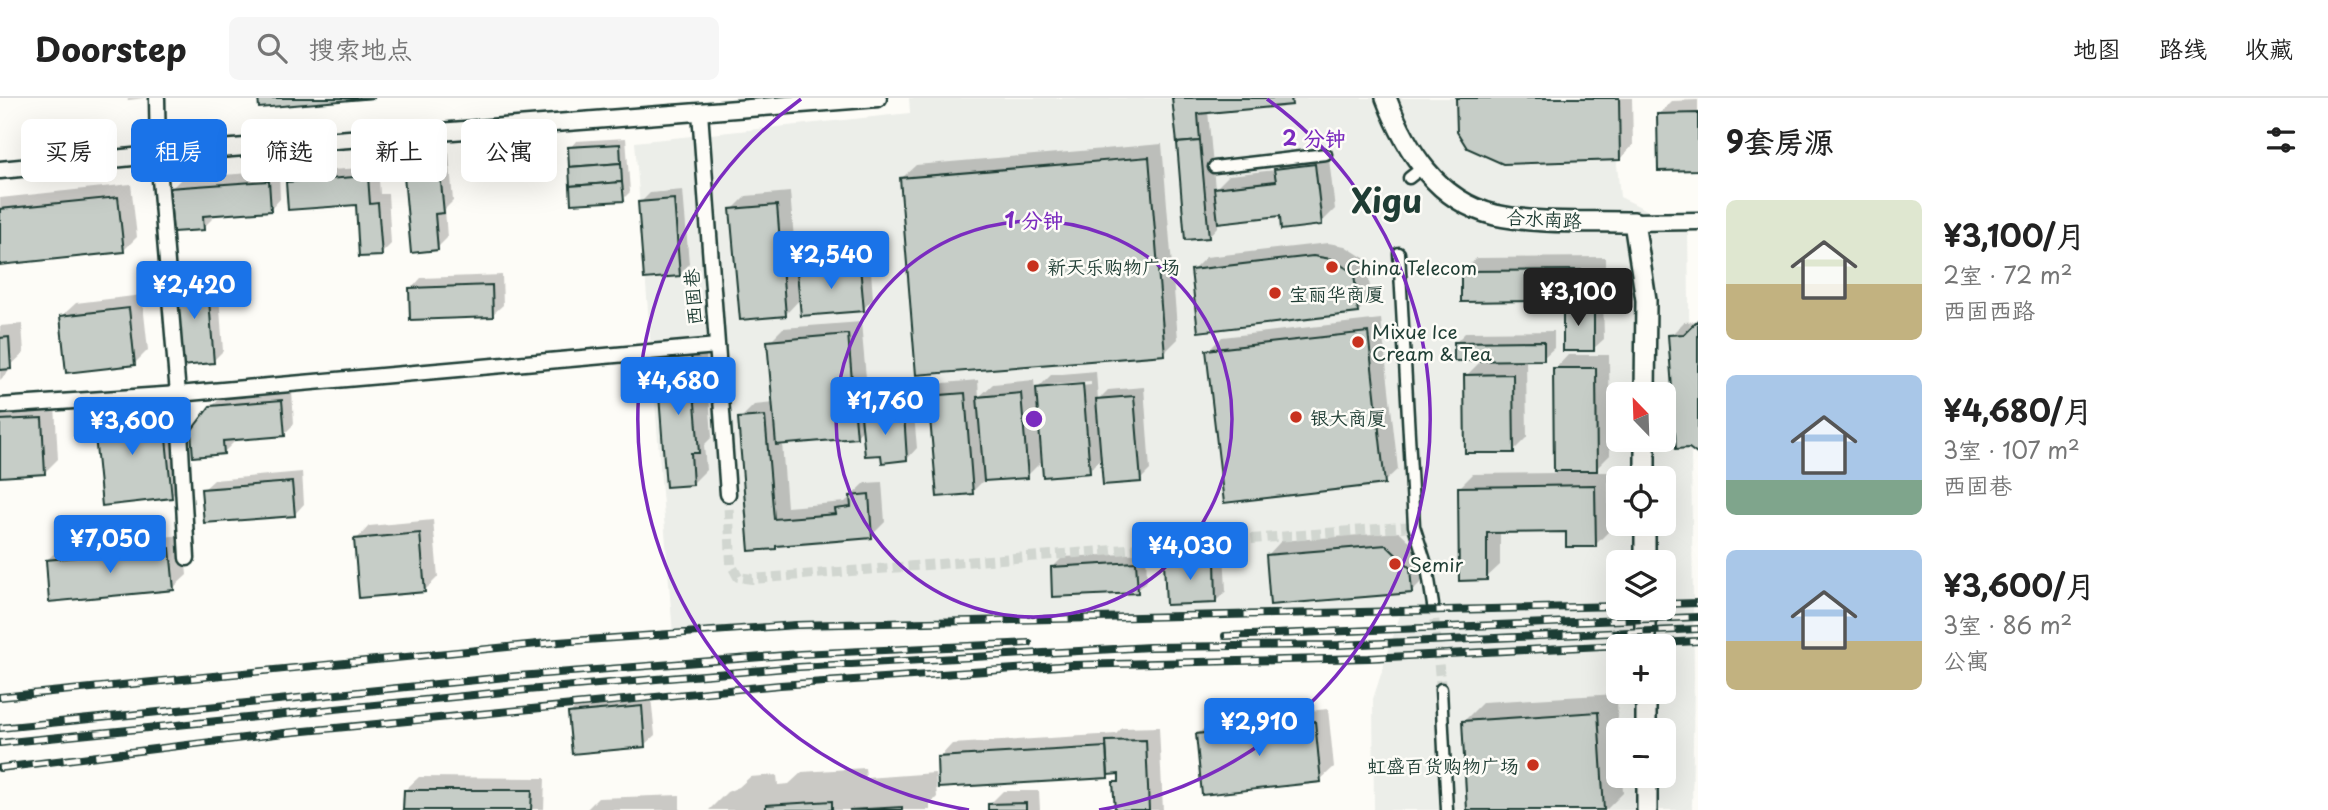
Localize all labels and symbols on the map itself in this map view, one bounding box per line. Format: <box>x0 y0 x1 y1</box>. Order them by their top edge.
text: 2 分钟 <box>1282 121 1346 153</box>
district label: Xigu <box>1352 174 1422 224</box>
street label: 合水南路 <box>1505 202 1583 234</box>
text: 1 分钟 <box>1005 203 1063 235</box>
pin: ¥2,540 <box>774 232 888 291</box>
place label: 新天乐购物广场 <box>1047 252 1180 280</box>
place label: China Telecom <box>1346 253 1477 281</box>
marker: 新天乐购物广场 <box>1025 258 1041 274</box>
marker: China Telecom <box>1324 259 1340 275</box>
pin: ¥2,420 <box>137 262 251 321</box>
street label: 西固巷 <box>676 268 708 326</box>
pin: ¥3,100 <box>1521 268 1635 328</box>
place label: 宝丽华商厦 <box>1289 279 1384 307</box>
marker: 宝丽华商厦 <box>1267 285 1283 301</box>
place label: Mixue Ice Cream & Tea <box>1372 317 1492 367</box>
marker: Mixue Ice Cream & Tea <box>1350 334 1366 350</box>
pin: ¥4,680 <box>621 358 735 417</box>
pin: ¥1,760 <box>828 378 942 437</box>
north arrow <box>1606 382 1676 452</box>
pin: ¥3,600 <box>75 398 189 457</box>
place label: 银大商厦 <box>1310 403 1386 431</box>
centre of rings <box>1022 407 1046 431</box>
marker: 银大商厦 <box>1288 409 1304 425</box>
pin: ¥7,050 <box>53 516 167 575</box>
pin: ¥4,030 <box>1133 522 1247 582</box>
place label: Semir <box>1409 550 1464 578</box>
marker: Semir <box>1387 556 1403 572</box>
pin: ¥2,910 <box>1202 698 1316 758</box>
place label: 虹盛百货购物广场 <box>1367 751 1519 779</box>
marker: 虹盛百货购物广场 <box>1525 757 1541 773</box>

